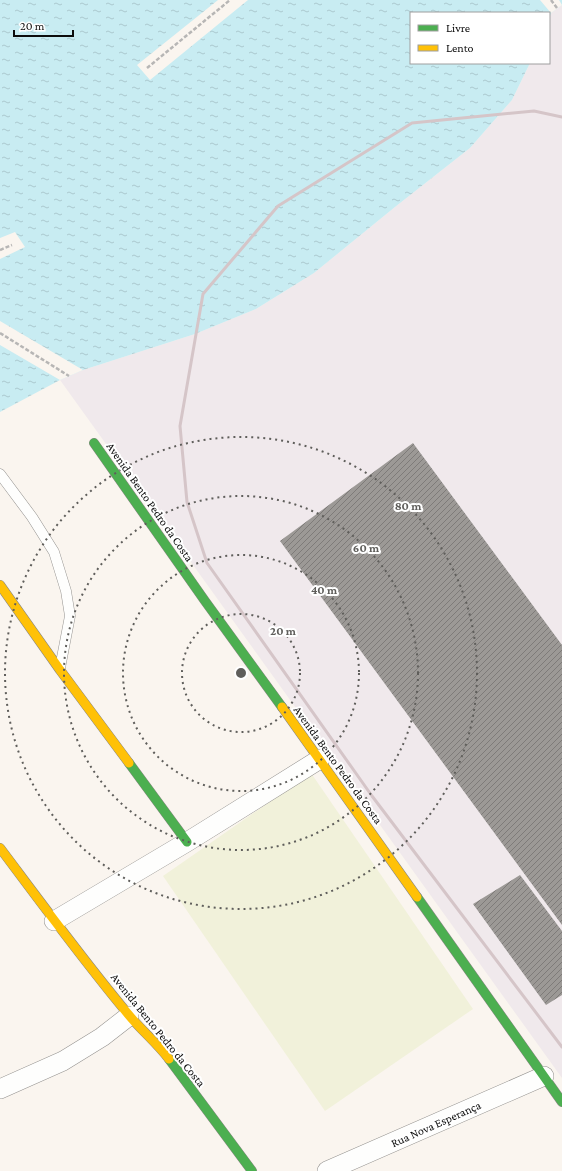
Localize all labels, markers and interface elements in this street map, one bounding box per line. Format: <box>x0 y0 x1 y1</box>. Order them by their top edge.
scale bar <box>14 12 73 38</box>
legend <box>410 12 550 64</box>
text: 20 m <box>20 19 45 33</box>
text: Livre <box>446 21 470 35</box>
text: Lento <box>446 41 474 55</box>
street label: Avenida Bento Pedro da Costa <box>103 440 197 565</box>
text: 80 m <box>395 499 422 513</box>
text: 60 m <box>353 541 380 555</box>
text: 40 m <box>311 583 338 597</box>
text: 20 m <box>270 624 297 638</box>
centre of rings <box>234 666 248 680</box>
street label: Avenida Bento Pedro da Costa <box>291 703 386 827</box>
street label: Avenida Bento Pedro da Costa <box>108 970 208 1090</box>
street label: Rua Nova Esperança <box>389 1098 484 1150</box>

